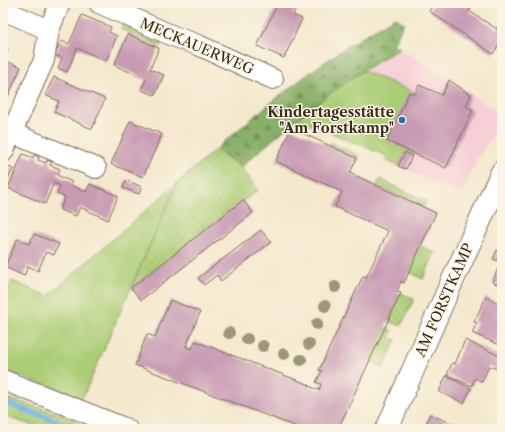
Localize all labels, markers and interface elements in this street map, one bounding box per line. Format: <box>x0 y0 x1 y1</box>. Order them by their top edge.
street label: MECKAUERWEG <box>137 14 257 78</box>
place label: Kindertagesstätte "Am Forstkamp" <box>267 103 394 137</box>
marker: Kindertagesstätte "Am Forstkamp" <box>397 115 407 125</box>
street label: AM FORSTKAMP <box>410 240 477 361</box>

